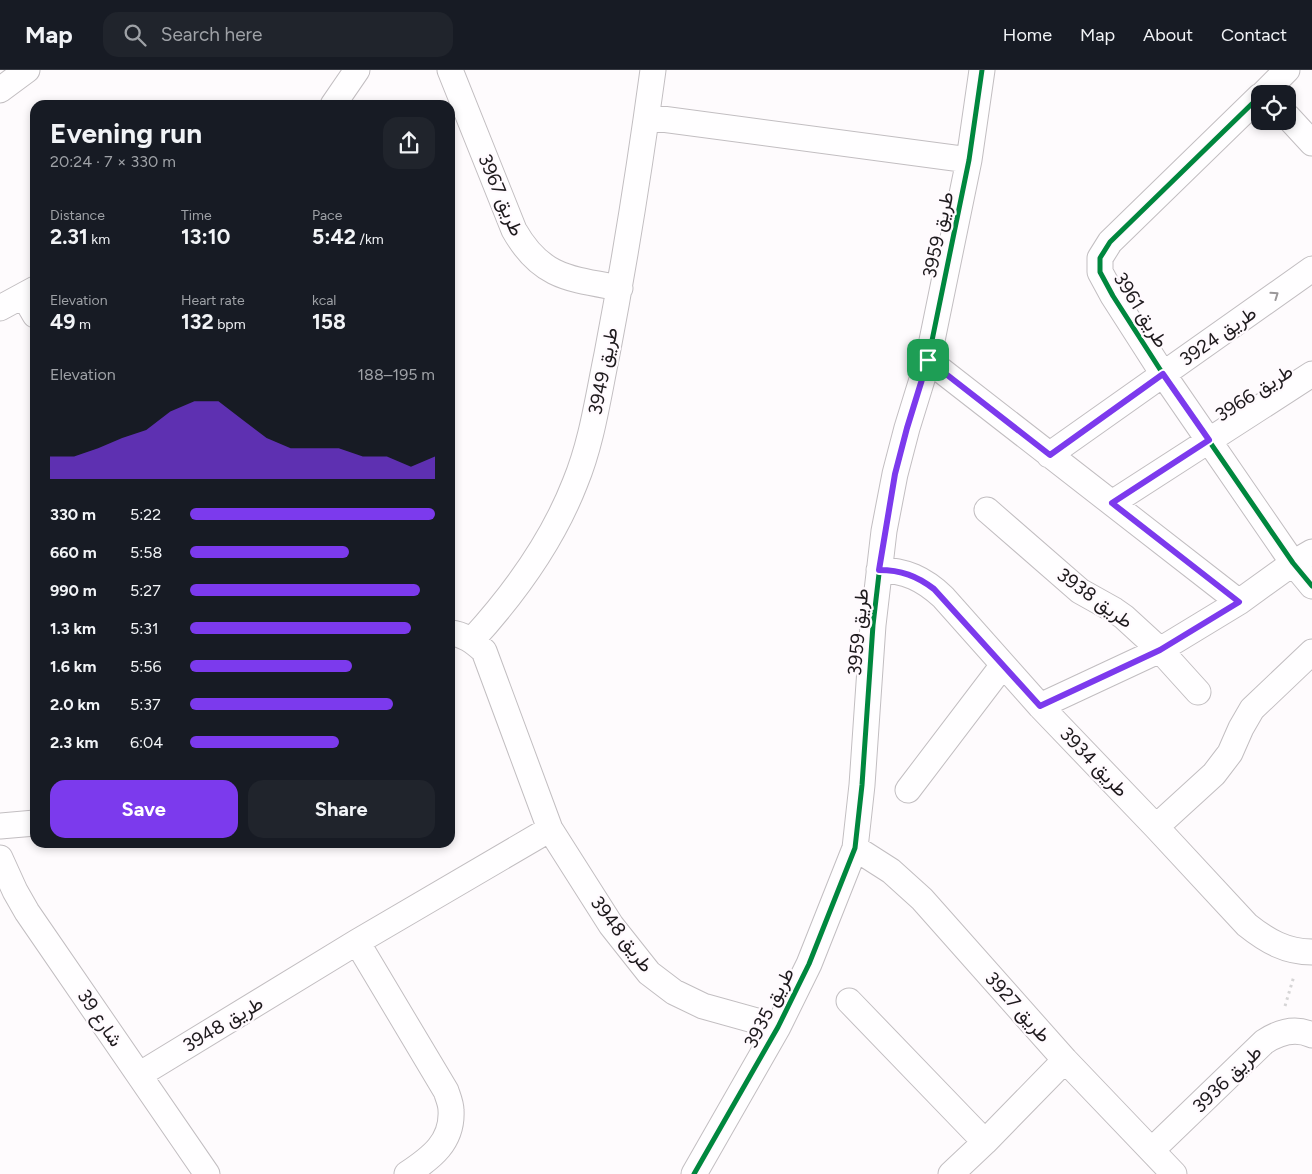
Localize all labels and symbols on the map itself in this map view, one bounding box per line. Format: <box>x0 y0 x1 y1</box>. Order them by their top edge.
street label: طريق 3967 <box>473 150 529 240</box>
street label: طريق 3959 <box>918 190 958 280</box>
street label: طريق 3961 <box>1109 268 1173 352</box>
one-way arrow <box>1269 292 1279 301</box>
street label: طريق 3924 <box>1175 301 1261 371</box>
street label: طريق 3949 <box>583 325 623 417</box>
pin <box>907 339 949 381</box>
street label: طريق 3966 <box>1211 360 1297 426</box>
street label: طريق 3938 <box>1053 563 1137 633</box>
street label: طريق 3959 <box>843 587 873 677</box>
street label: طريق 3934 <box>1055 722 1133 802</box>
street label: طريق 3948 <box>586 891 658 977</box>
street label: طريق 3935 <box>739 964 799 1052</box>
street label: طريق 3927 <box>980 967 1056 1047</box>
street label: شارع 39 <box>72 985 127 1052</box>
street label: طريق 3948 <box>179 991 267 1057</box>
street label: طريق 3936 <box>1188 1040 1266 1118</box>

